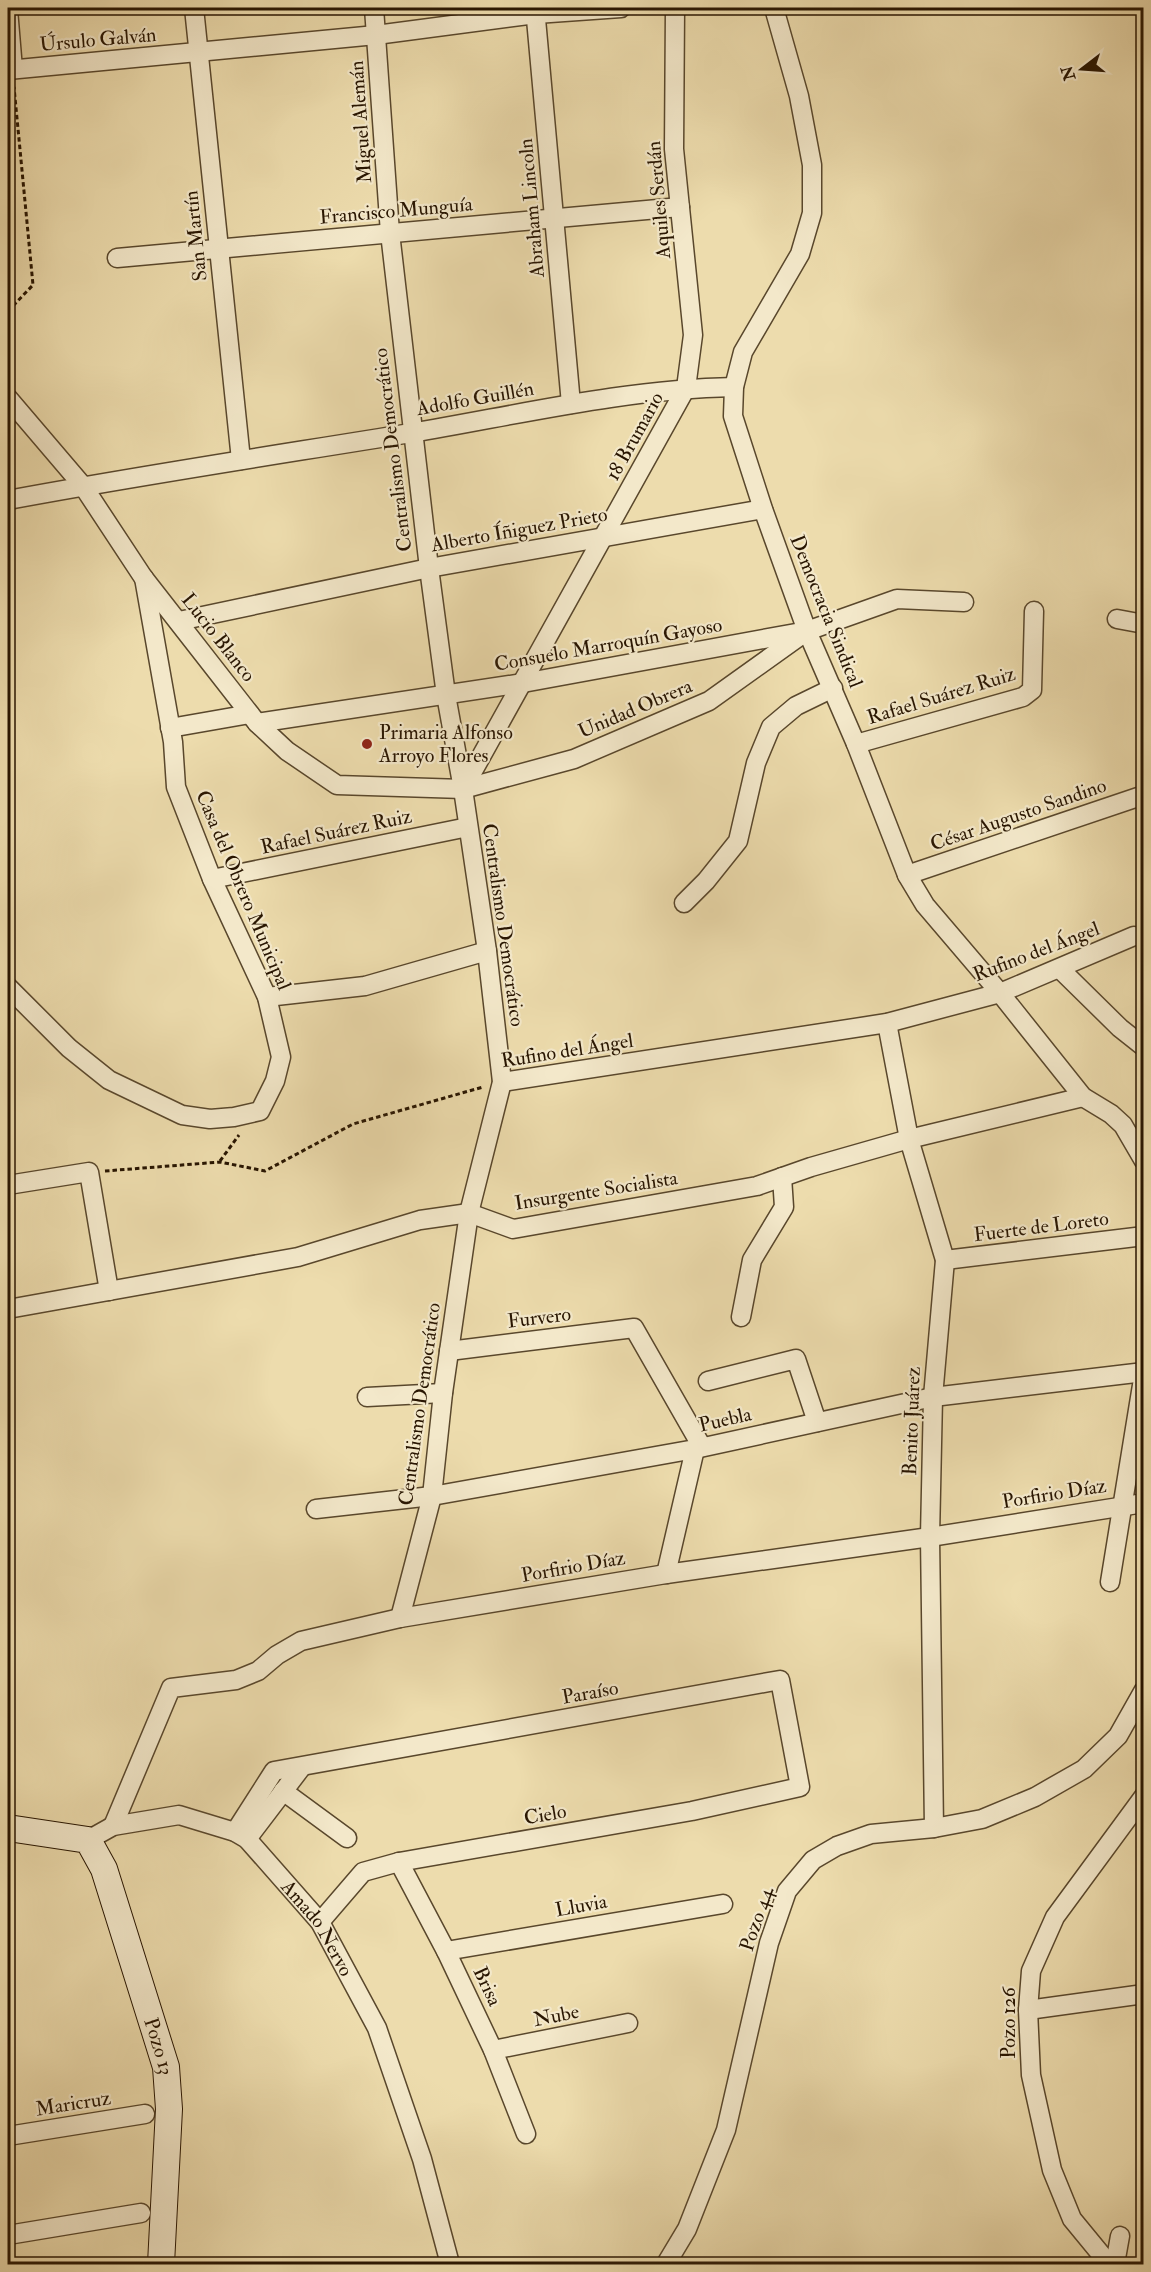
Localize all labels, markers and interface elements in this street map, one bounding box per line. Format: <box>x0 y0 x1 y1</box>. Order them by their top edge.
street label: Úrsulo Galván <box>39 21 157 57</box>
north arrow <box>1052 39 1112 99</box>
street label: Miguel Alemán <box>344 60 377 184</box>
text: N <box>1057 63 1081 84</box>
street label: Abraham Lincoln <box>513 137 550 280</box>
street label: Aquiles Serdán <box>641 140 676 261</box>
street label: San Martín <box>178 189 213 282</box>
street label: Francisco Munguía <box>318 191 474 230</box>
street label: Centralismo Democrático <box>368 347 417 553</box>
street label: Adolfo Guillén <box>413 376 536 421</box>
street label: 18 Brumario <box>600 388 669 485</box>
street label: Alberto Íñiguez Prieto <box>428 501 609 557</box>
street label: Democracia Sindical <box>785 531 869 691</box>
street label: Lucio Blanco <box>176 588 261 687</box>
street label: Consuelo Marroquín Gayoso <box>492 612 724 677</box>
street label: Rafael Suárez Ruiz <box>864 661 1019 730</box>
street label: Unidad Obrera <box>574 673 697 744</box>
place label: Primaria Alfonso Arroyo Flores <box>378 720 513 768</box>
marker: Primaria Alfonso Arroyo Flores <box>360 737 374 751</box>
street label: César Augusto Sandino <box>927 773 1110 856</box>
street label: Casa del Obrero Municipal <box>189 787 297 994</box>
street label: Rafael Suárez Ruiz <box>258 803 414 860</box>
street label: Centralismo Democrático <box>477 822 530 1028</box>
street label: Rufino del Ángel <box>969 915 1103 987</box>
street label: Rufino del Ángel <box>499 1027 635 1073</box>
street label: Insurgente Socialista <box>513 1165 680 1216</box>
street label: Fuerte de Loreto <box>972 1206 1110 1247</box>
street label: Centralismo Democrático <box>393 1301 446 1507</box>
street label: Furvero <box>506 1301 572 1334</box>
street label: Benito Juárez <box>897 1366 926 1476</box>
street label: Puebla <box>696 1401 755 1438</box>
street label: Porfirio Díaz <box>1000 1473 1108 1514</box>
street label: Porfirio Díaz <box>519 1545 627 1588</box>
street label: Paraíso <box>560 1675 620 1710</box>
street label: Cielo <box>522 1798 568 1831</box>
street label: Amado Nervo <box>275 1874 359 1980</box>
street label: Pozo 44 <box>734 1883 779 1954</box>
street label: Lluvia <box>553 1889 610 1922</box>
street label: Brisa <box>468 1962 508 2011</box>
street label: Pozo 126 <box>996 1986 1021 2059</box>
street label: Nube <box>531 1999 581 2032</box>
street label: Pozo 13 <box>138 2015 179 2076</box>
street label: Maricruz <box>34 2085 113 2122</box>

